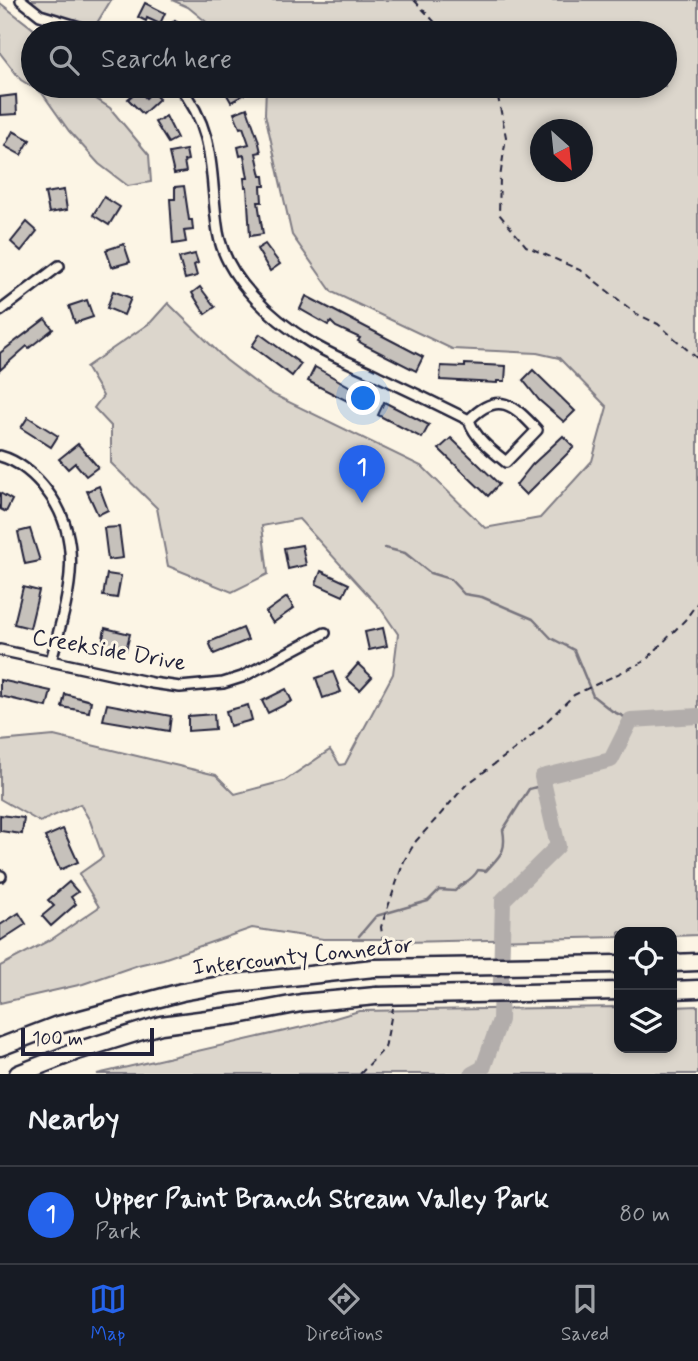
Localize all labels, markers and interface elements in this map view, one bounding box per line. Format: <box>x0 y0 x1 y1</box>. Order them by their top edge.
search box <box>21 21 677 98</box>
icon: search <box>45 41 83 79</box>
text: Search here <box>101 43 232 77</box>
north arrow <box>530 119 593 182</box>
your location <box>346 381 380 415</box>
pin: 1 <box>339 445 385 503</box>
street label: Creekside Drive <box>30 623 189 679</box>
map controls <box>614 927 677 1053</box>
button: locate <box>614 927 677 990</box>
street label: Intercounty Connector <box>191 930 415 983</box>
button: layers <box>614 990 677 1053</box>
scale bar <box>21 1025 154 1057</box>
text: 100 m <box>32 1027 83 1052</box>
text: Nearby <box>28 1100 119 1139</box>
text: Upper Paint Branch Stream Valley Park <box>95 1183 549 1217</box>
text: 1 <box>46 1200 56 1230</box>
text: 80 m <box>619 1200 670 1230</box>
text: Park <box>95 1217 141 1247</box>
tab: Map <box>89 1280 127 1347</box>
tab: Directions <box>305 1280 383 1347</box>
tab: Saved <box>561 1280 609 1347</box>

